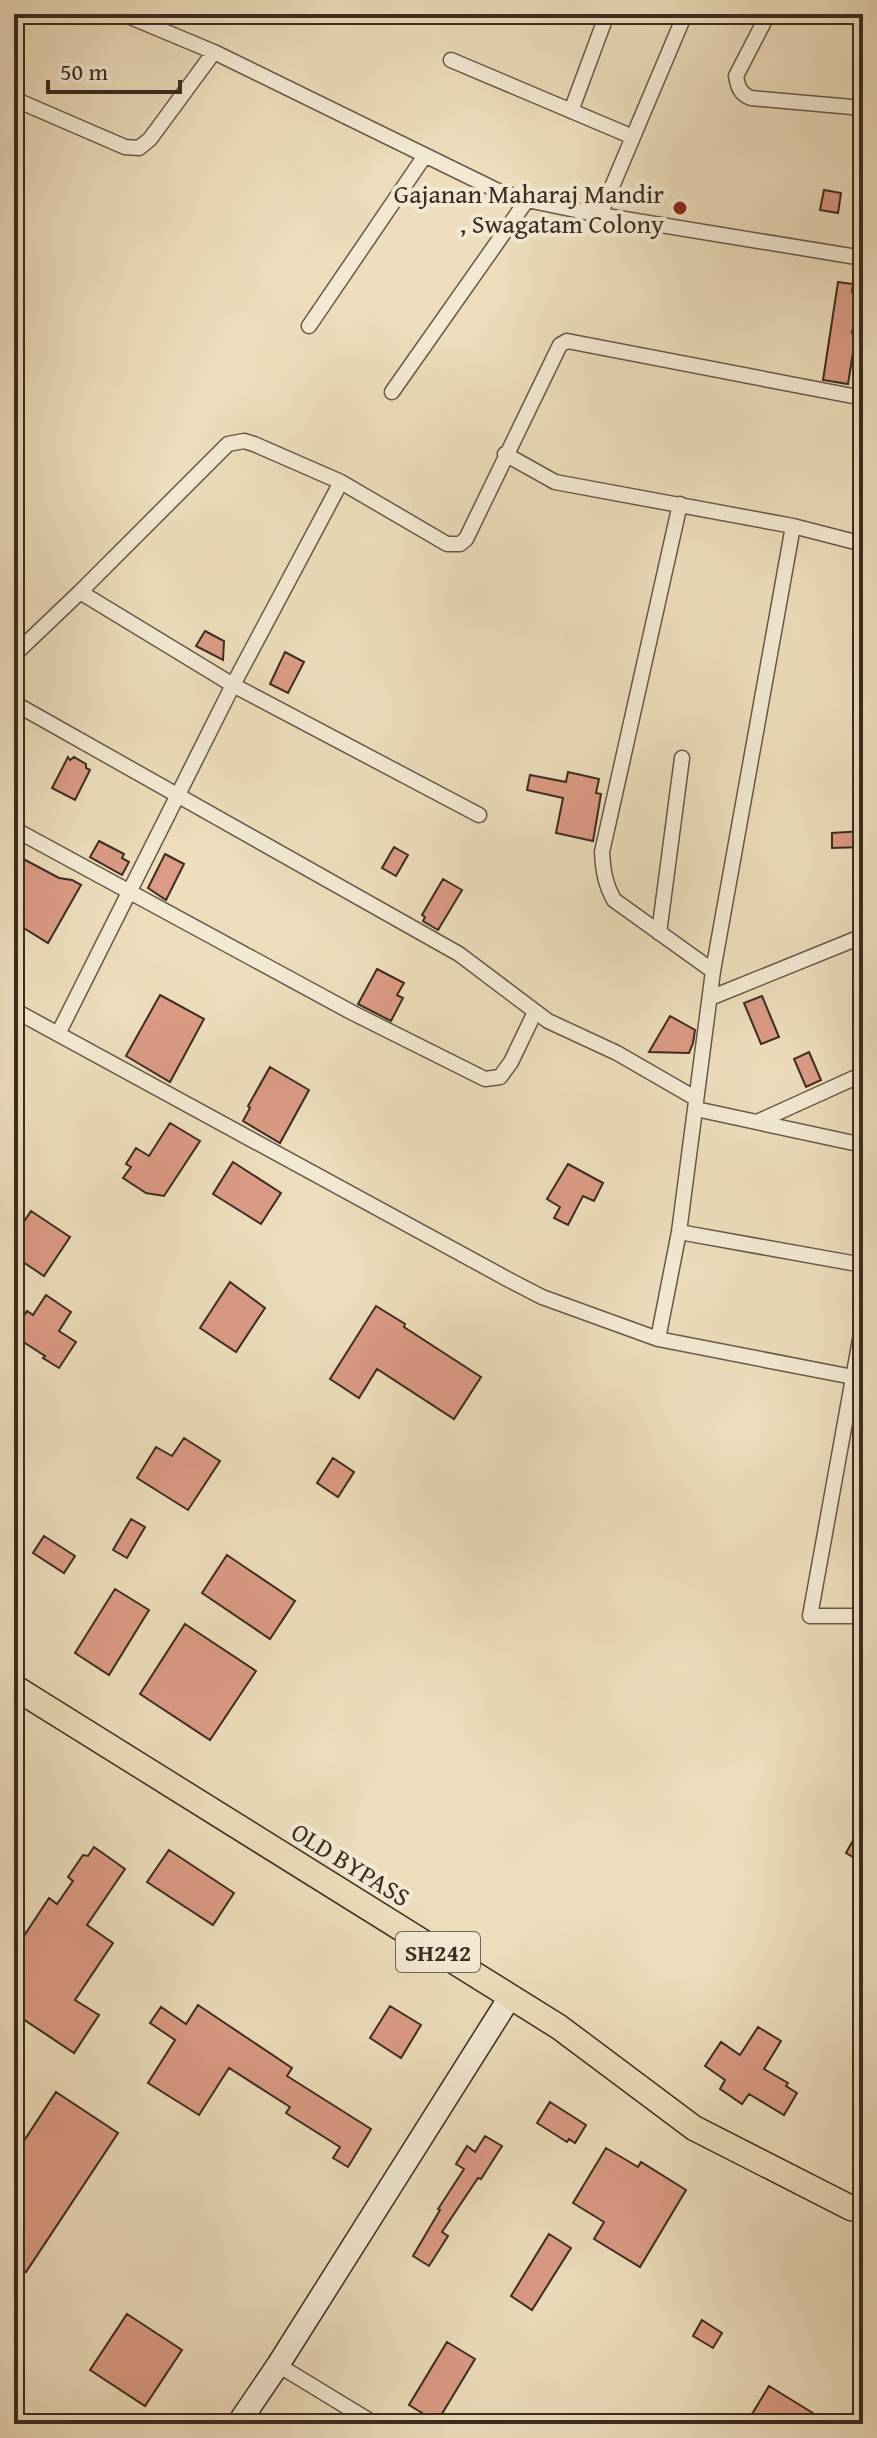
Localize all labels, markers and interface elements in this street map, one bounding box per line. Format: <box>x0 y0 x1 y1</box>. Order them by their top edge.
scale bar <box>48 44 180 94</box>
text: 50 m <box>60 54 108 89</box>
place label: Gajanan Maharaj Mandir , Swagatam Colony <box>394 174 664 243</box>
marker: Gajanan Maharaj Mandir , Swagatam Colony <box>671 199 689 217</box>
street label: OLD BYPASS <box>284 1812 418 1916</box>
road number: SH242 <box>396 1932 480 1972</box>

